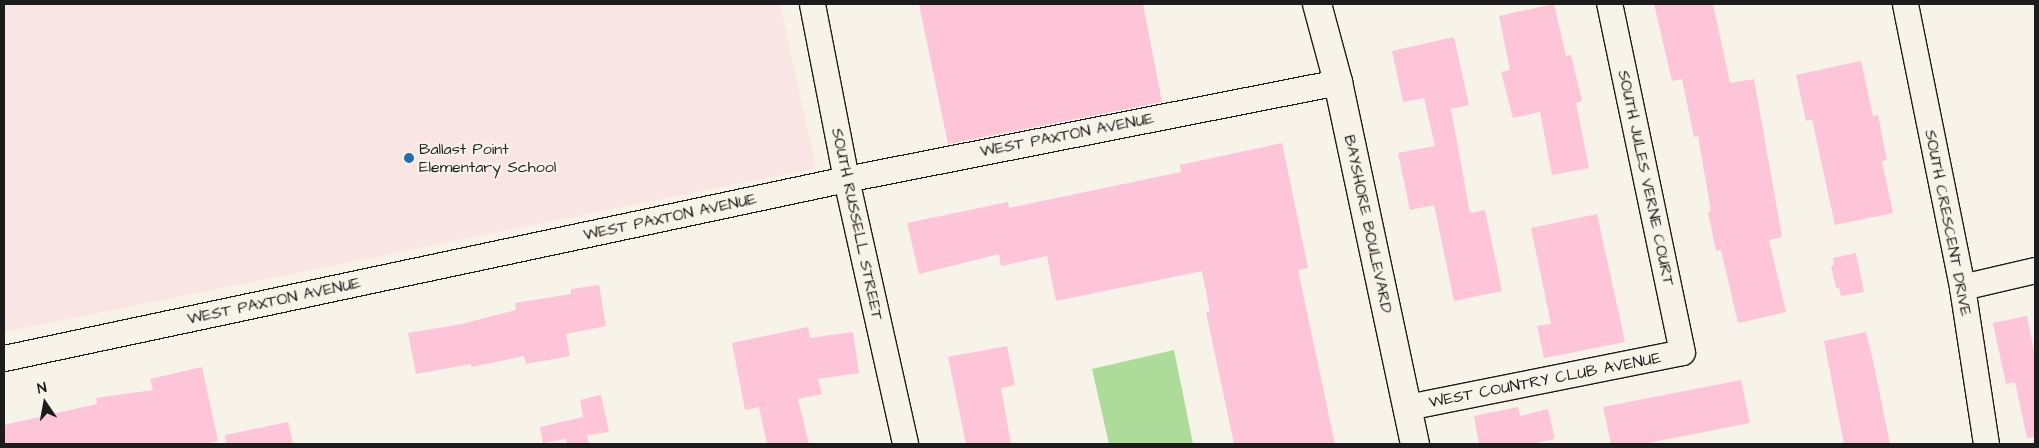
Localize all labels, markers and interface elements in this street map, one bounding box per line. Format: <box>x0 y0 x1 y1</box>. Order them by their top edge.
street label: SOUTH JULES VERNE COURT <box>1614 68 1678 288</box>
street label: WEST PAXTON AVENUE <box>979 109 1155 161</box>
street label: SOUTH RUSSELL STREET <box>827 126 887 322</box>
street label: SOUTH CRESCENT DRIVE <box>1921 128 1975 318</box>
street label: BAYSHORE BOULEVARD <box>1340 133 1396 315</box>
place label: Ballast Point Elementary School <box>419 139 556 177</box>
marker: Ballast Point Elementary School <box>403 152 415 164</box>
street label: WEST PAXTON AVENUE <box>582 189 758 245</box>
street label: WEST PAXTON AVENUE <box>186 273 362 329</box>
street label: WEST COUNTRY CLUB AVENUE <box>1427 348 1663 412</box>
north arrow <box>20 378 70 428</box>
text: N <box>36 378 48 399</box>

